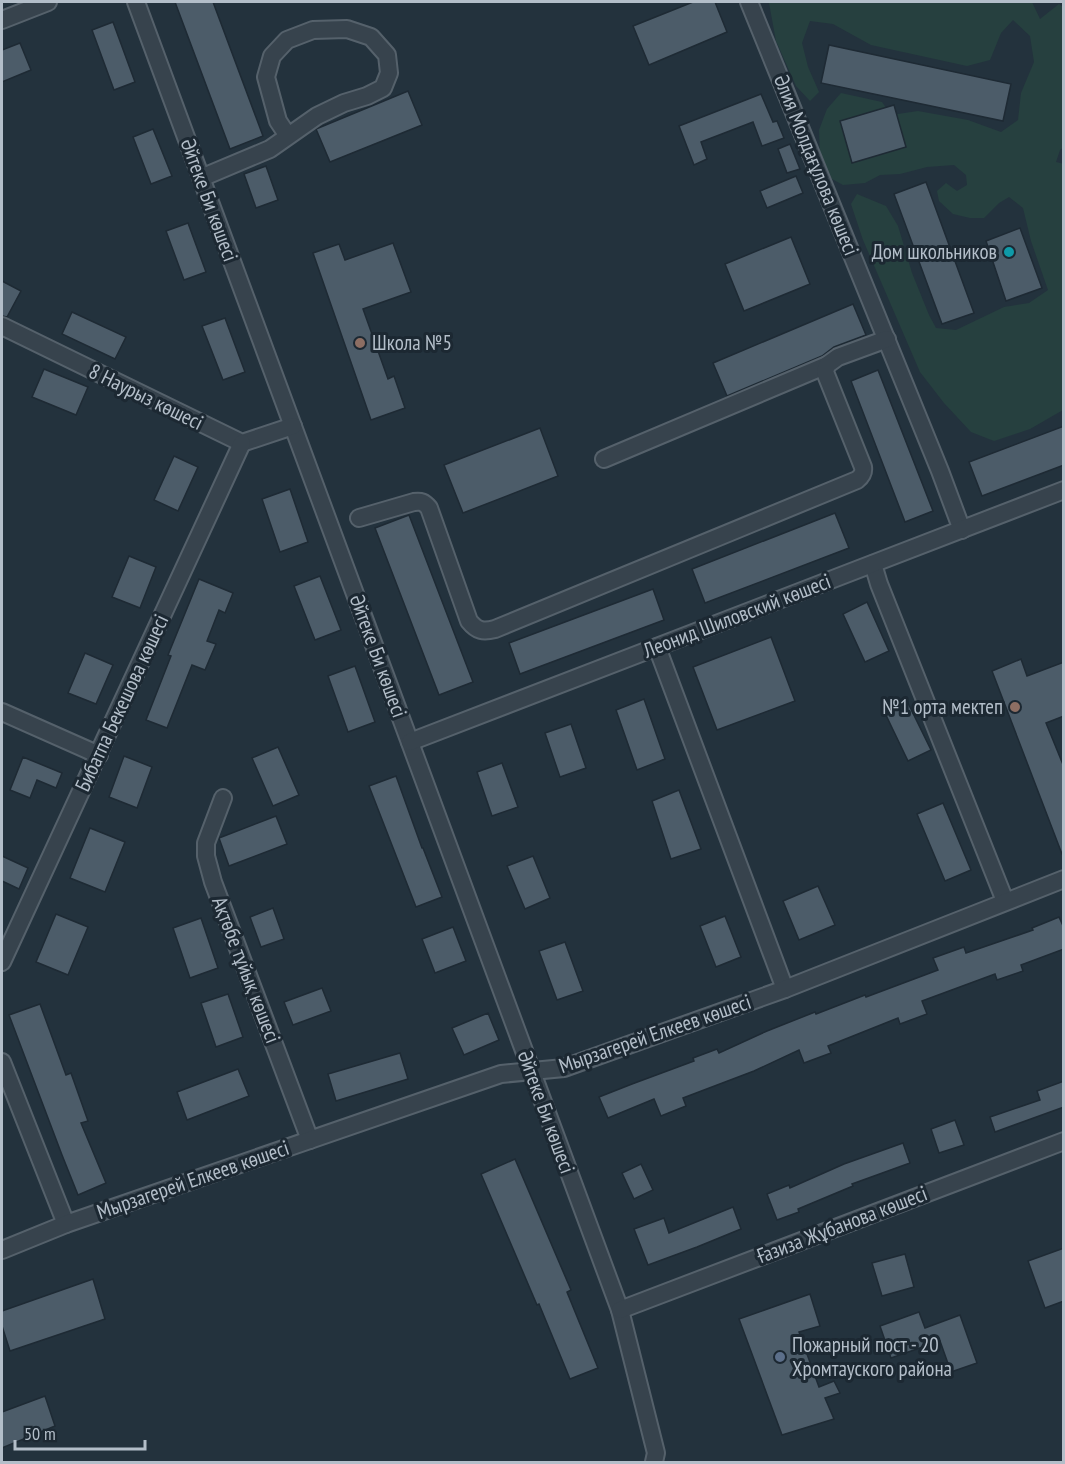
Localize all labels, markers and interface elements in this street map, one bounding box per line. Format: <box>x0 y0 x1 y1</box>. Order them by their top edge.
street label: Әлия Молдағұлова көшесі <box>768 70 865 259</box>
street label: Әйтеке Би көшесі <box>175 134 244 265</box>
place label: Дом школьников <box>872 238 997 265</box>
marker: Дом школьников <box>1002 245 1016 259</box>
place label: Школа №5 <box>372 329 452 356</box>
marker: Школа №5 <box>353 336 367 350</box>
street label: 8 Наурыз көшесі <box>85 357 208 436</box>
street label: Леонид Шиловский көшесі <box>638 567 834 664</box>
street label: Әйтеке Би көшесі <box>344 590 413 721</box>
street label: Бибатпа Бекешова көшесі <box>69 610 174 796</box>
place label: №1 орта мектеп <box>882 693 1003 720</box>
marker: №1 орта мектеп <box>1008 700 1022 714</box>
street label: Ақтөбе тұйық көшесі <box>206 893 287 1047</box>
street label: Мырзагерей Елкеев көшесі <box>555 988 754 1079</box>
street label: Әйтеке Би көшесі <box>512 1046 581 1177</box>
street label: Мырзагерей Елкеев көшесі <box>93 1134 292 1225</box>
street label: Ғазиза Жұбанова көшесі <box>753 1180 931 1269</box>
place label: Пожарный пост - 20 Хромтауского района <box>792 1331 952 1382</box>
marker: Пожарный пост - 20 Хромтауского района <box>773 1350 787 1364</box>
scale bar <box>15 1413 146 1451</box>
text: 50 m <box>24 1422 56 1445</box>

